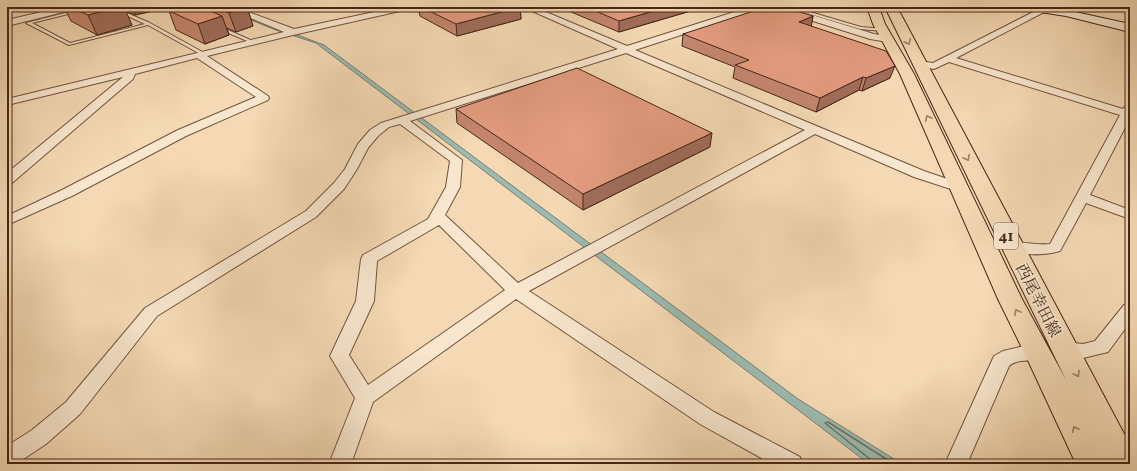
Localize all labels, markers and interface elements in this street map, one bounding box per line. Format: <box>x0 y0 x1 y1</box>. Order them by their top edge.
one-way arrow <box>903 38 911 45</box>
one-way arrow <box>925 115 933 122</box>
one-way arrow <box>962 154 970 161</box>
road number: 41 <box>994 223 1018 249</box>
street label: 西尾幸田線 <box>1009 260 1065 342</box>
one-way arrow <box>1015 309 1022 316</box>
one-way arrow <box>1072 369 1079 377</box>
one-way arrow <box>1072 425 1080 433</box>

